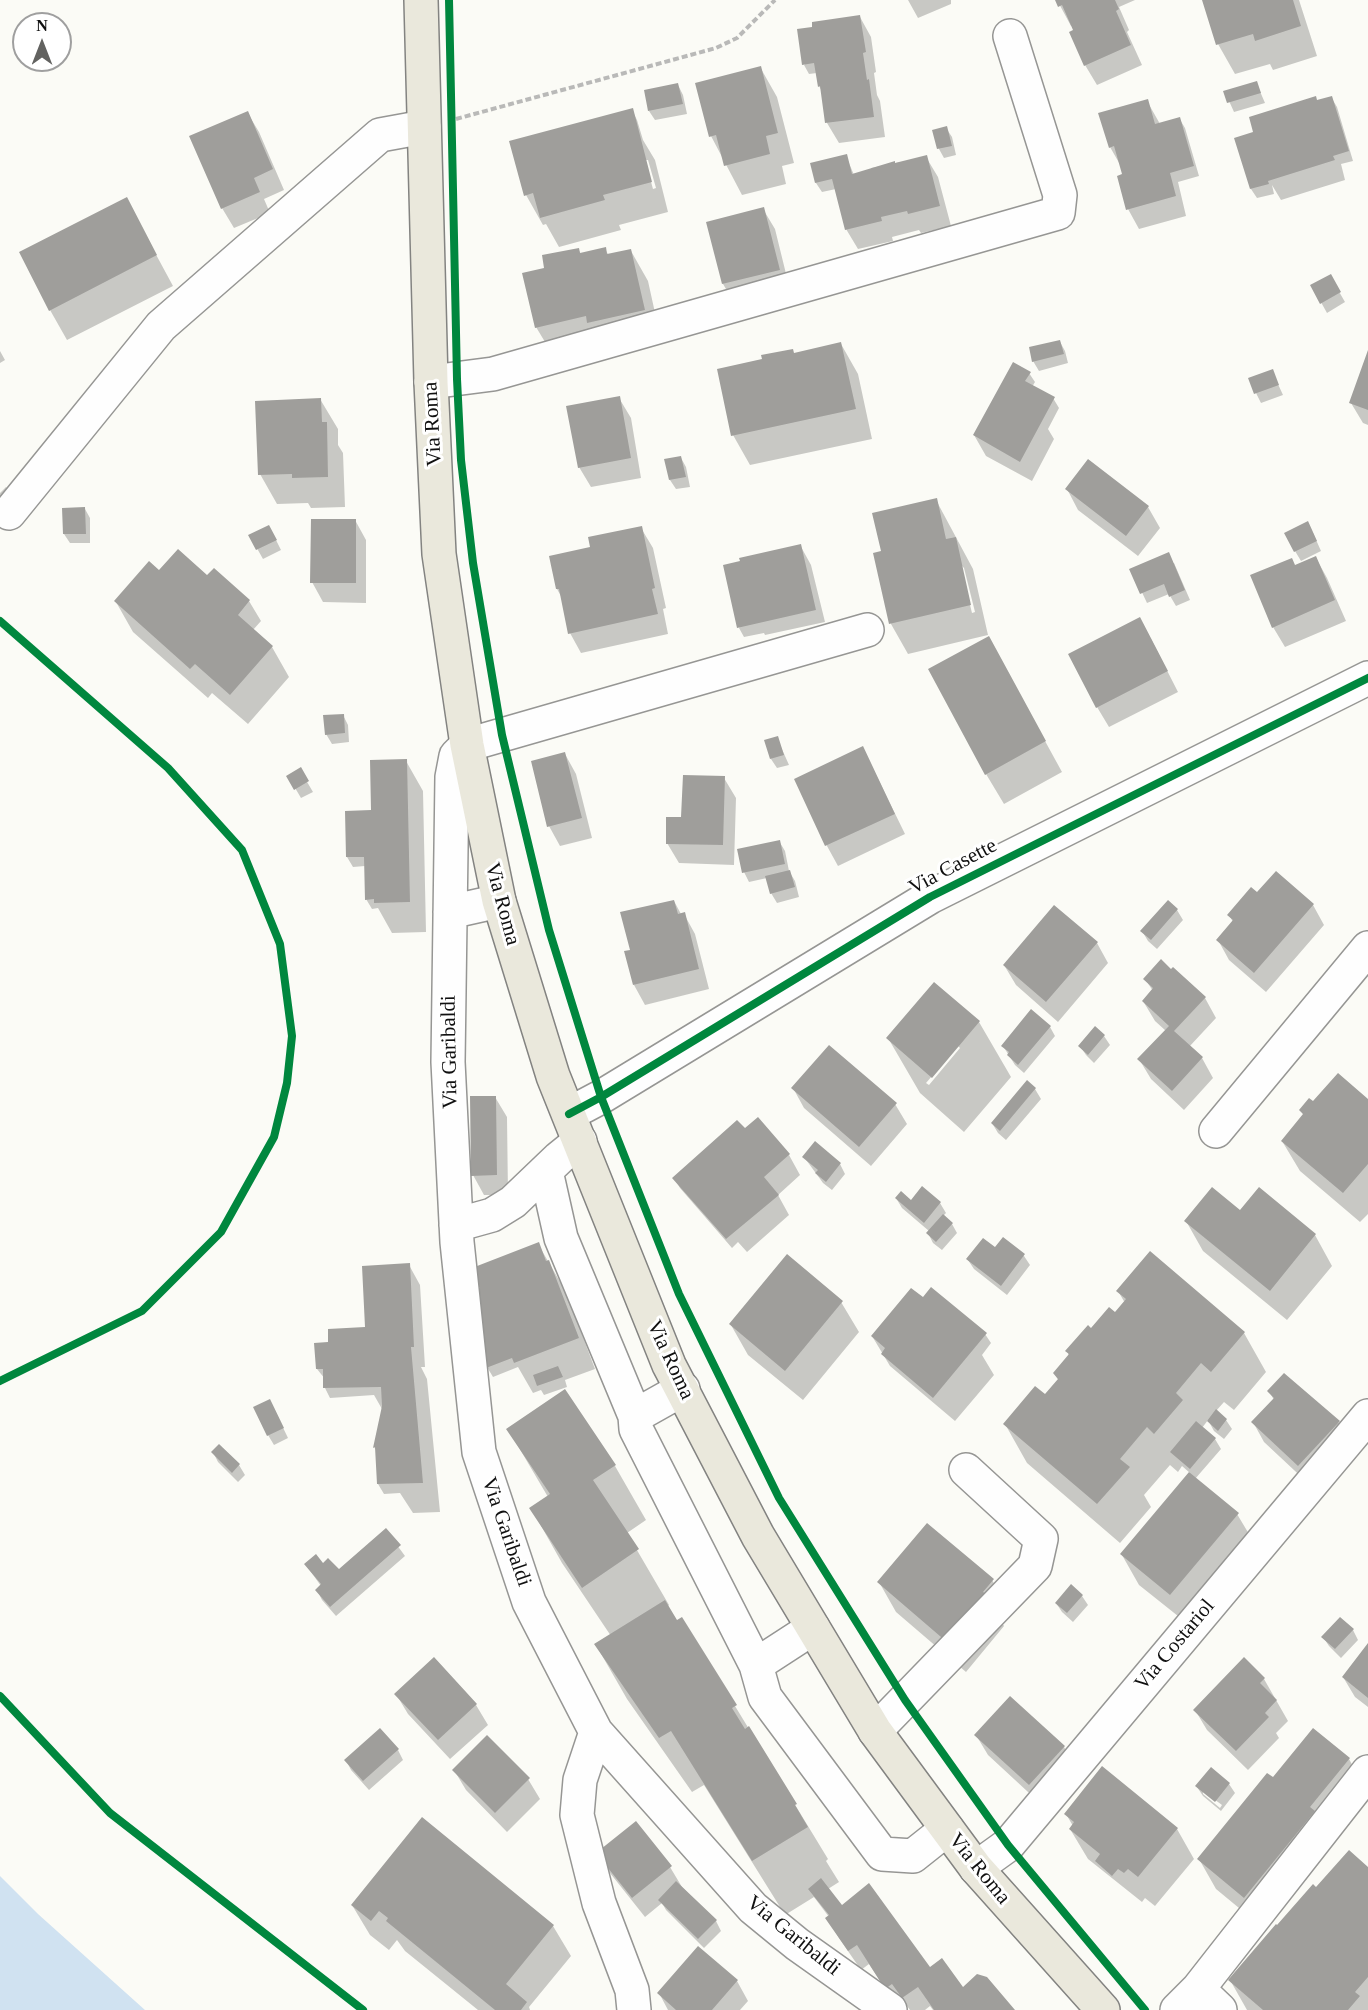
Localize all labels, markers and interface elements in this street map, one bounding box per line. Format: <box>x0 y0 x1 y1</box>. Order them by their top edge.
north arrow <box>12 12 72 72</box>
text: N <box>36 17 48 34</box>
street label: Via Roma <box>418 381 448 467</box>
street label: Via Casette <box>905 833 1001 901</box>
street label: Via Roma <box>479 860 525 948</box>
street label: Via Garibaldi <box>436 995 464 1109</box>
street label: Via Roma <box>641 1316 699 1404</box>
street label: Via Garibaldi <box>476 1474 536 1590</box>
street label: Via Costariol <box>1130 1594 1220 1696</box>
street label: Via Roma <box>943 1828 1015 1910</box>
street label: Via Garibaldi <box>741 1890 845 1982</box>

